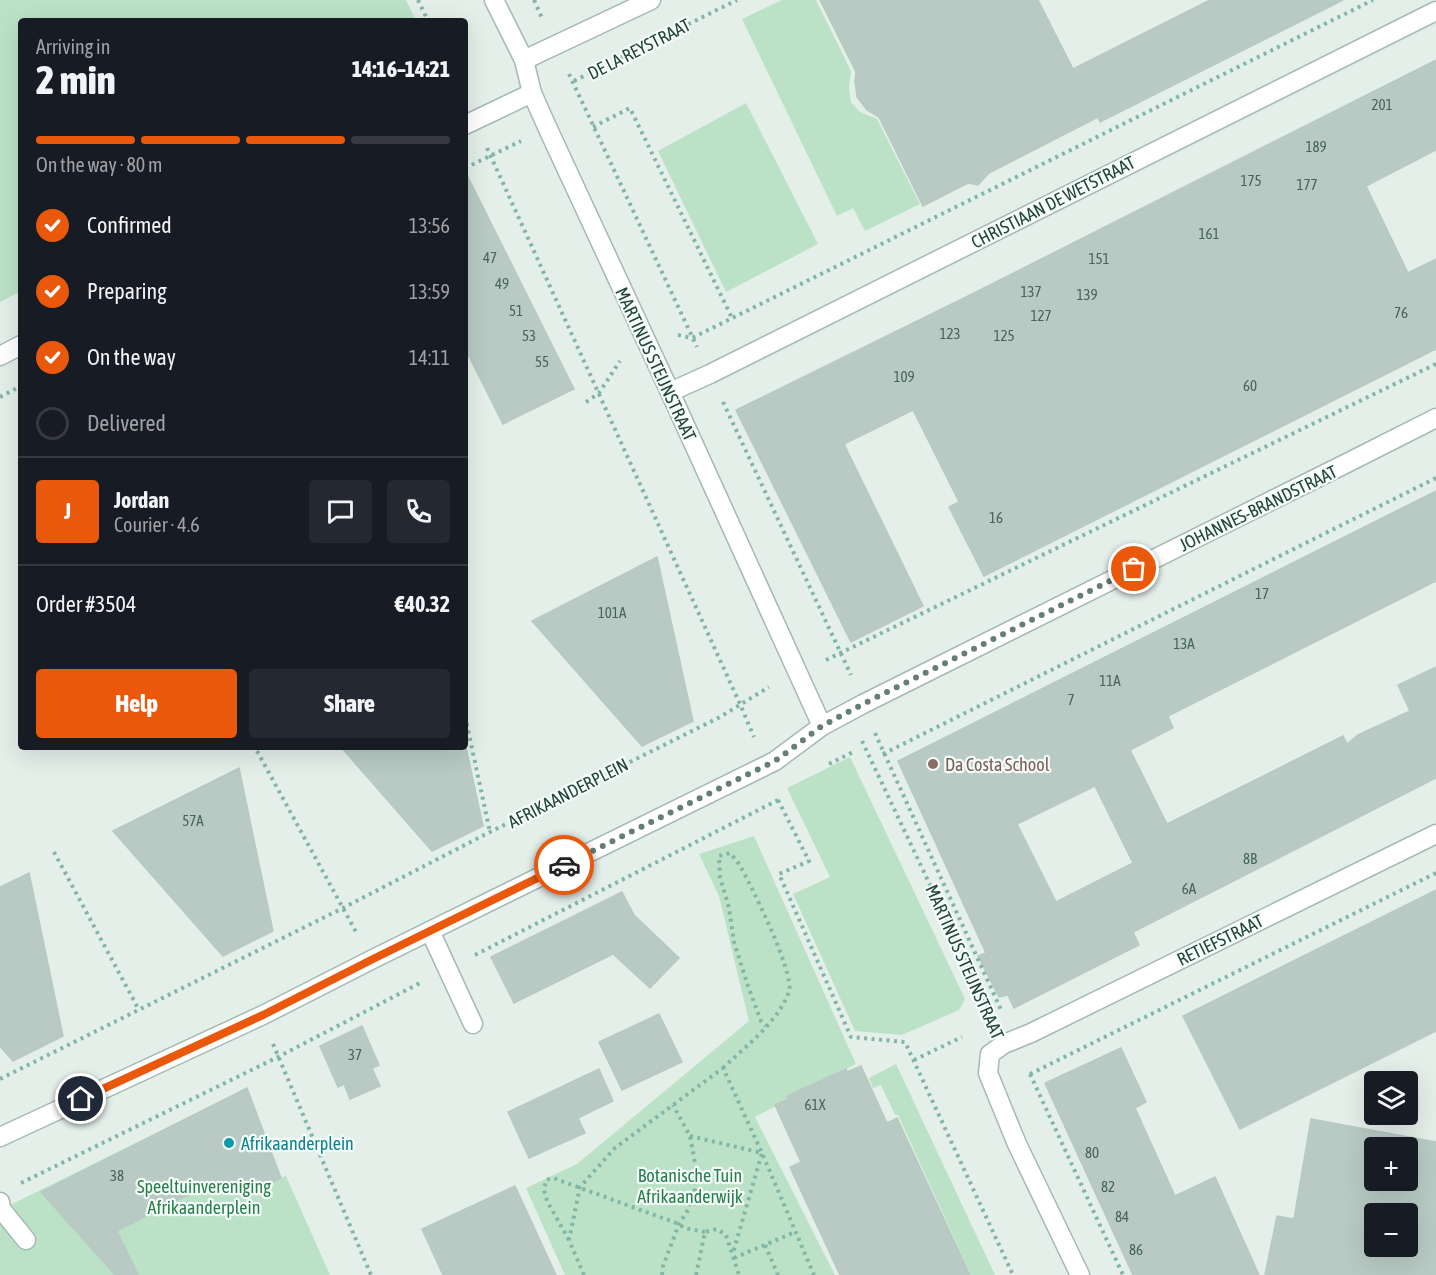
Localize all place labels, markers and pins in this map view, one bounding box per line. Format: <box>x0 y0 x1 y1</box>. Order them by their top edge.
pin <box>1108 543 1159 594</box>
place label: Da Costa School <box>945 754 1050 775</box>
marker: Da Costa School <box>926 757 940 771</box>
pin <box>55 1073 106 1124</box>
place label: Afrikaanderplein <box>241 1133 354 1154</box>
marker: Afrikaanderplein <box>222 1136 236 1150</box>

